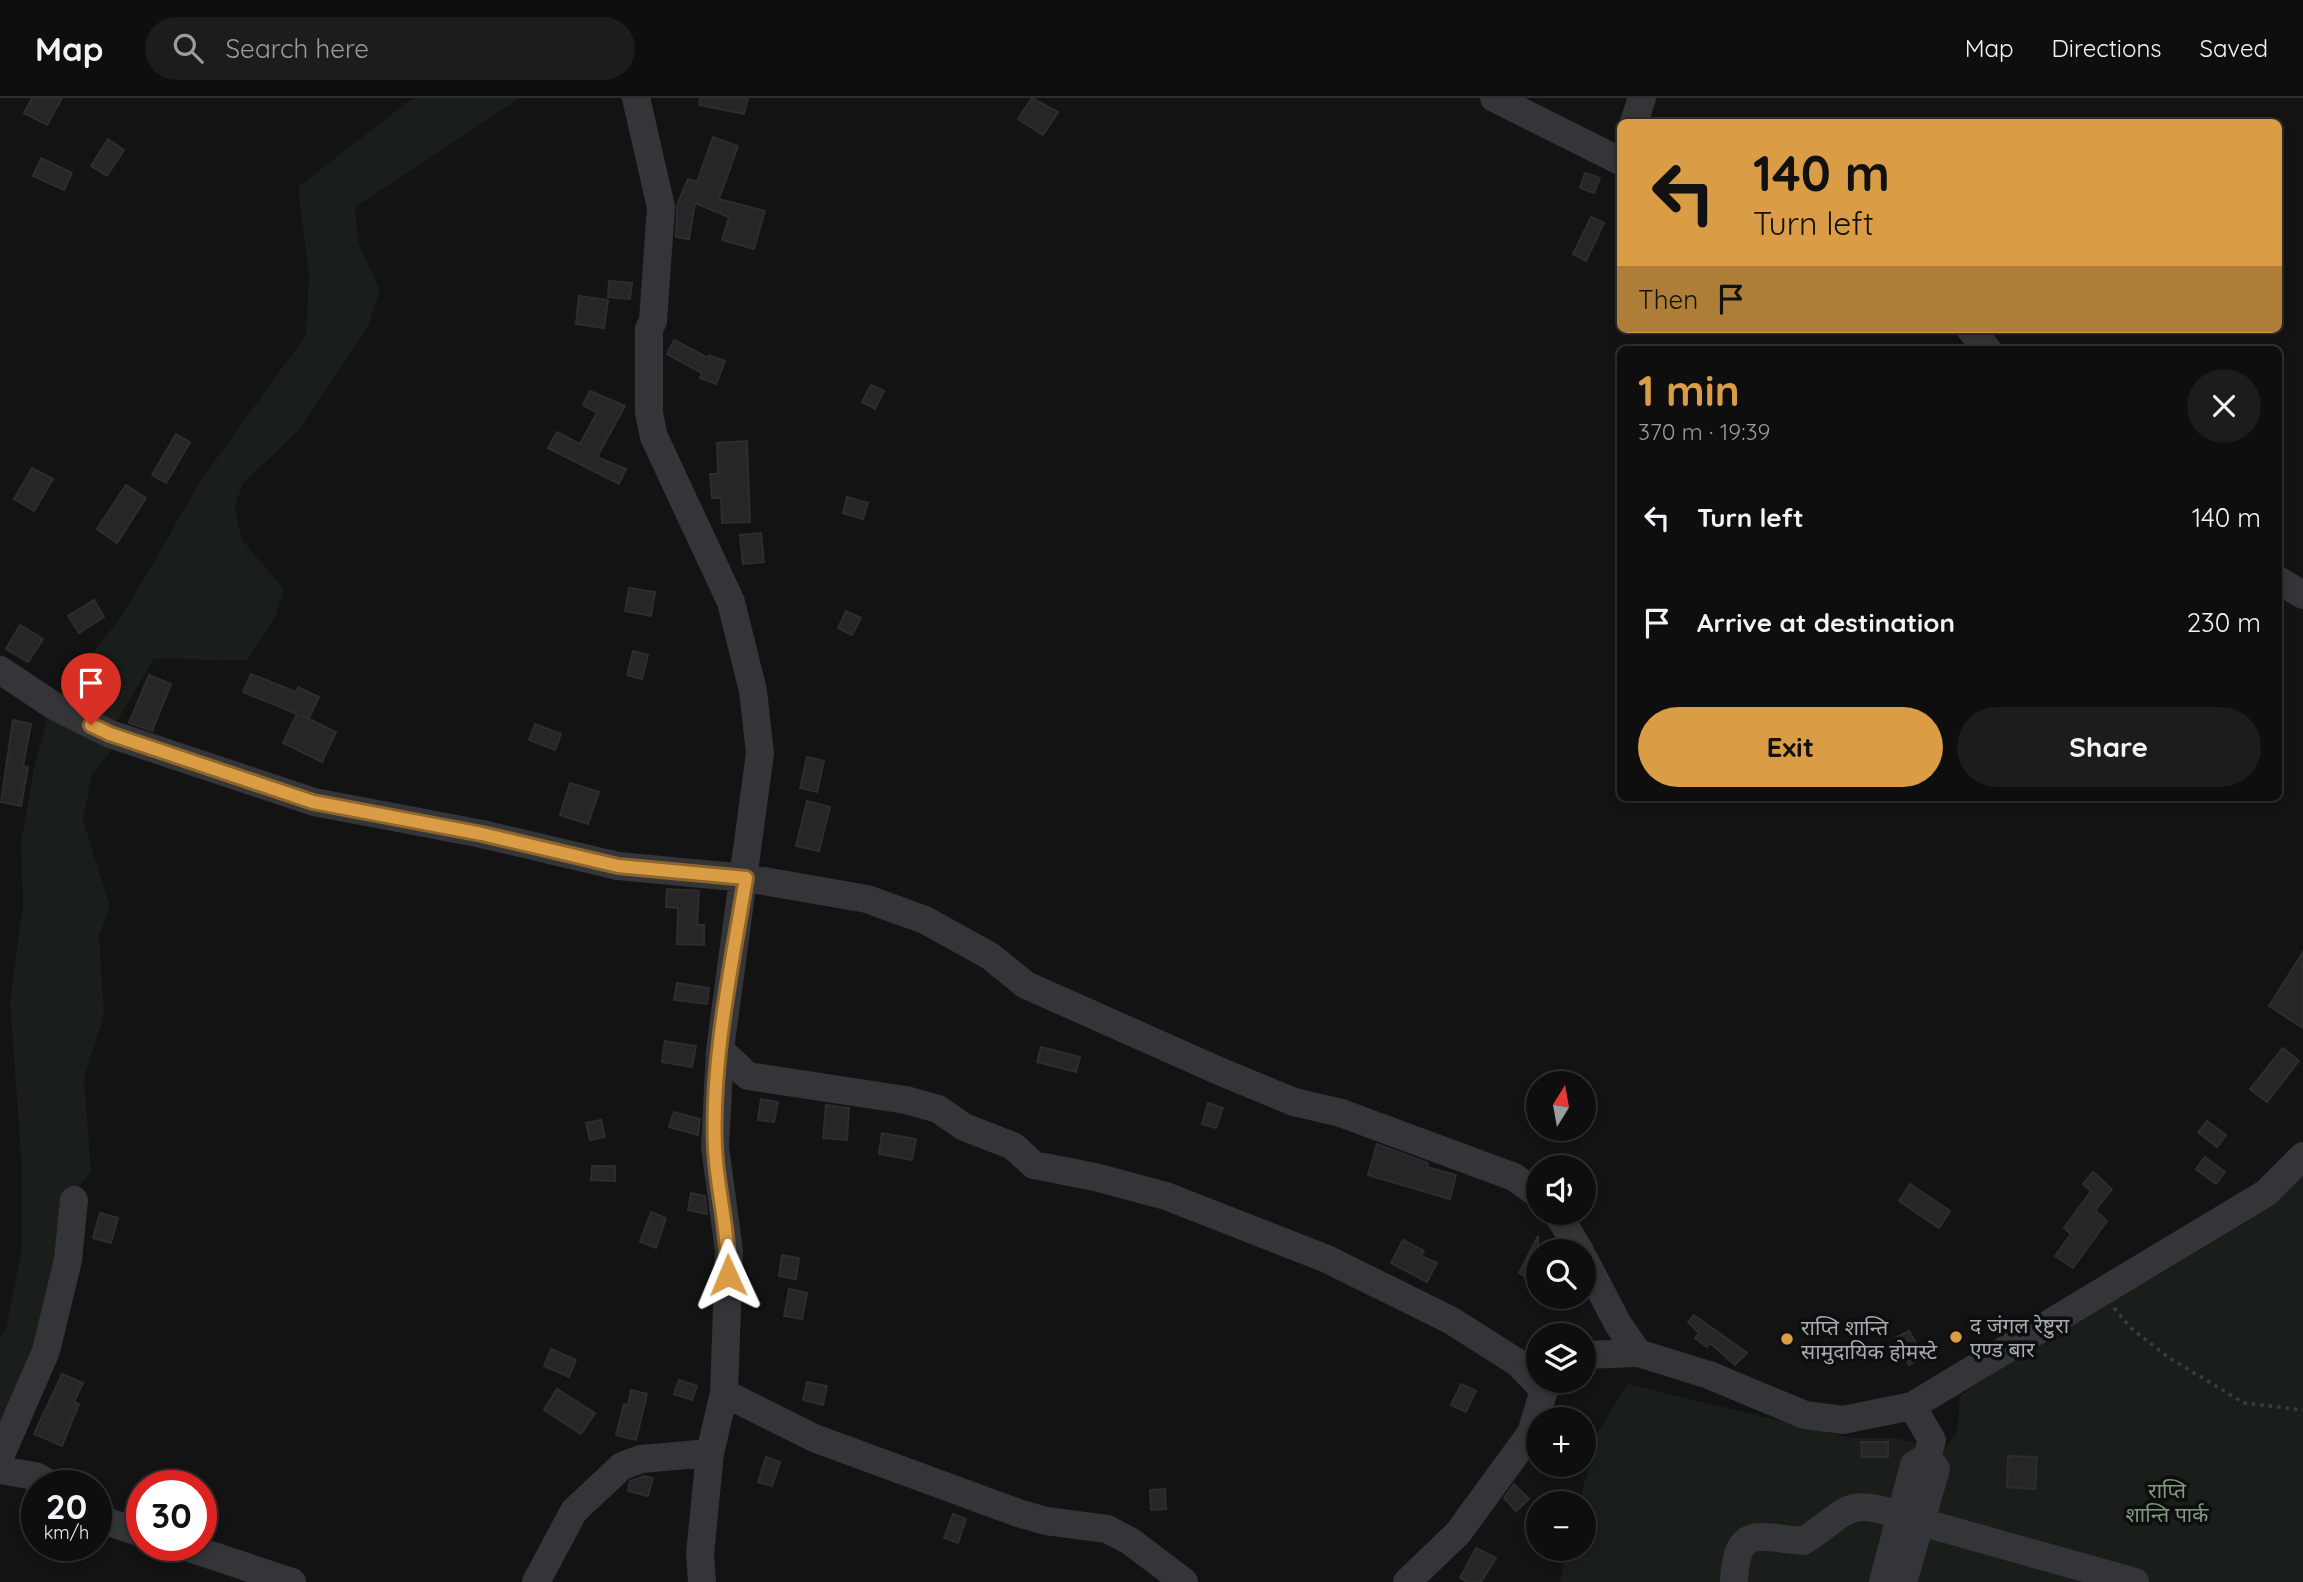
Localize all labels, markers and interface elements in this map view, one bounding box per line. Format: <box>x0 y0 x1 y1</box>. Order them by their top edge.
search box <box>145 17 635 80</box>
text: Map <box>35 28 103 69</box>
icon: search <box>169 29 207 67</box>
text: Search here <box>225 32 369 65</box>
text: Map <box>1965 33 2014 63</box>
text: Directions <box>2052 33 2162 63</box>
text: Saved <box>2200 33 2268 63</box>
text: 140 m <box>1753 142 1890 203</box>
icon: left <box>1638 147 1729 238</box>
text: Turn left <box>1753 203 1874 243</box>
icon: arrive <box>1712 280 1750 318</box>
text: Then <box>1638 283 1698 316</box>
text: 1 min <box>1638 364 1740 417</box>
button: close <box>2187 369 2261 443</box>
text: 370 m · 19:39 <box>1638 417 1770 446</box>
icon: left <box>1638 499 1676 537</box>
text: Turn left <box>1697 501 1804 534</box>
text: 140 m <box>2192 501 2261 534</box>
icon: arrive <box>1638 604 1676 642</box>
text: Arrive at destination <box>1697 606 1955 639</box>
text: 230 m <box>2187 606 2261 639</box>
pin <box>61 653 121 725</box>
icon: arrive <box>72 664 110 702</box>
button: Exit <box>1638 707 1943 787</box>
button: Share <box>1957 707 2261 787</box>
north arrow <box>1526 1071 1596 1141</box>
map controls <box>1526 1071 1596 1561</box>
button: sound <box>1526 1155 1596 1225</box>
position arrow <box>691 1238 765 1312</box>
button: search <box>1526 1239 1596 1309</box>
place label: द जंगल रेष्टुरा एण्ड बार <box>1970 1312 2070 1362</box>
place label: राप्ति शान्ति सामुदायिक होमस्टे <box>1801 1314 1938 1365</box>
button: layers <box>1526 1323 1596 1393</box>
marker: द जंगल रेष्टुरा एण्ड बार <box>1948 1329 1964 1345</box>
marker: राप्ति शान्ति सामुदायिक होमस्टे <box>1779 1331 1795 1347</box>
button: + <box>1526 1407 1596 1477</box>
speed limit sign: 30 <box>126 1470 217 1561</box>
park label: राप्ति शान्ति पार्क <box>2126 1477 2209 1527</box>
text: 20 <box>46 1484 87 1528</box>
button: − <box>1526 1491 1596 1561</box>
text: km/h <box>44 1521 89 1544</box>

